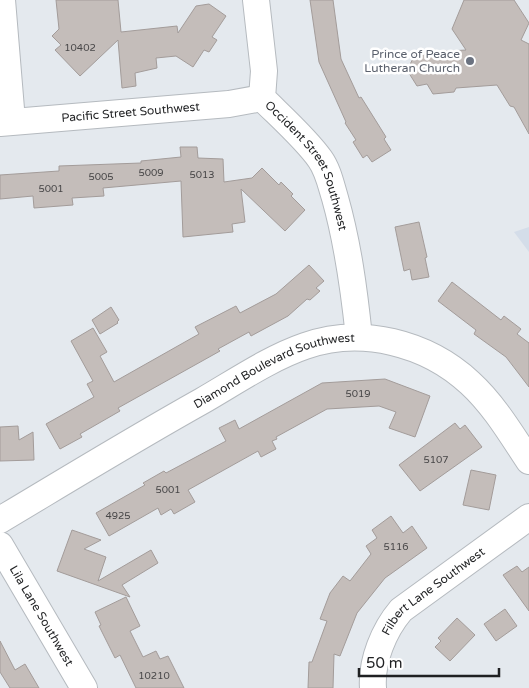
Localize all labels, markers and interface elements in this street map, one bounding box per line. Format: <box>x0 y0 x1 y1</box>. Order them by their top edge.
house number: 10402 <box>64 42 96 54</box>
place label: Prince of Peace Lutheran Church <box>364 47 460 75</box>
marker: Prince of Peace Lutheran Church <box>464 55 476 67</box>
street label: Occident Street Southwest <box>262 98 350 232</box>
street label: Pacific Street Southwest <box>61 99 201 125</box>
house number: 5009 <box>138 167 164 179</box>
house number: 5013 <box>189 169 215 181</box>
house number: 5005 <box>88 171 114 183</box>
house number: 5001 <box>38 183 64 195</box>
street label: Diamond Boulevard Southwest <box>191 331 355 411</box>
house number: 5019 <box>345 388 371 400</box>
house number: 5107 <box>423 454 449 466</box>
house number: 5001 <box>155 484 181 496</box>
house number: 4925 <box>105 510 131 522</box>
house number: 5116 <box>383 541 409 553</box>
street label: Filbert Lane Southwest <box>379 544 488 638</box>
street label: Lila Lane Southwest <box>7 563 77 669</box>
scale bar <box>359 646 499 678</box>
text: 50 m <box>366 654 403 672</box>
house number: 10210 <box>138 670 170 682</box>

